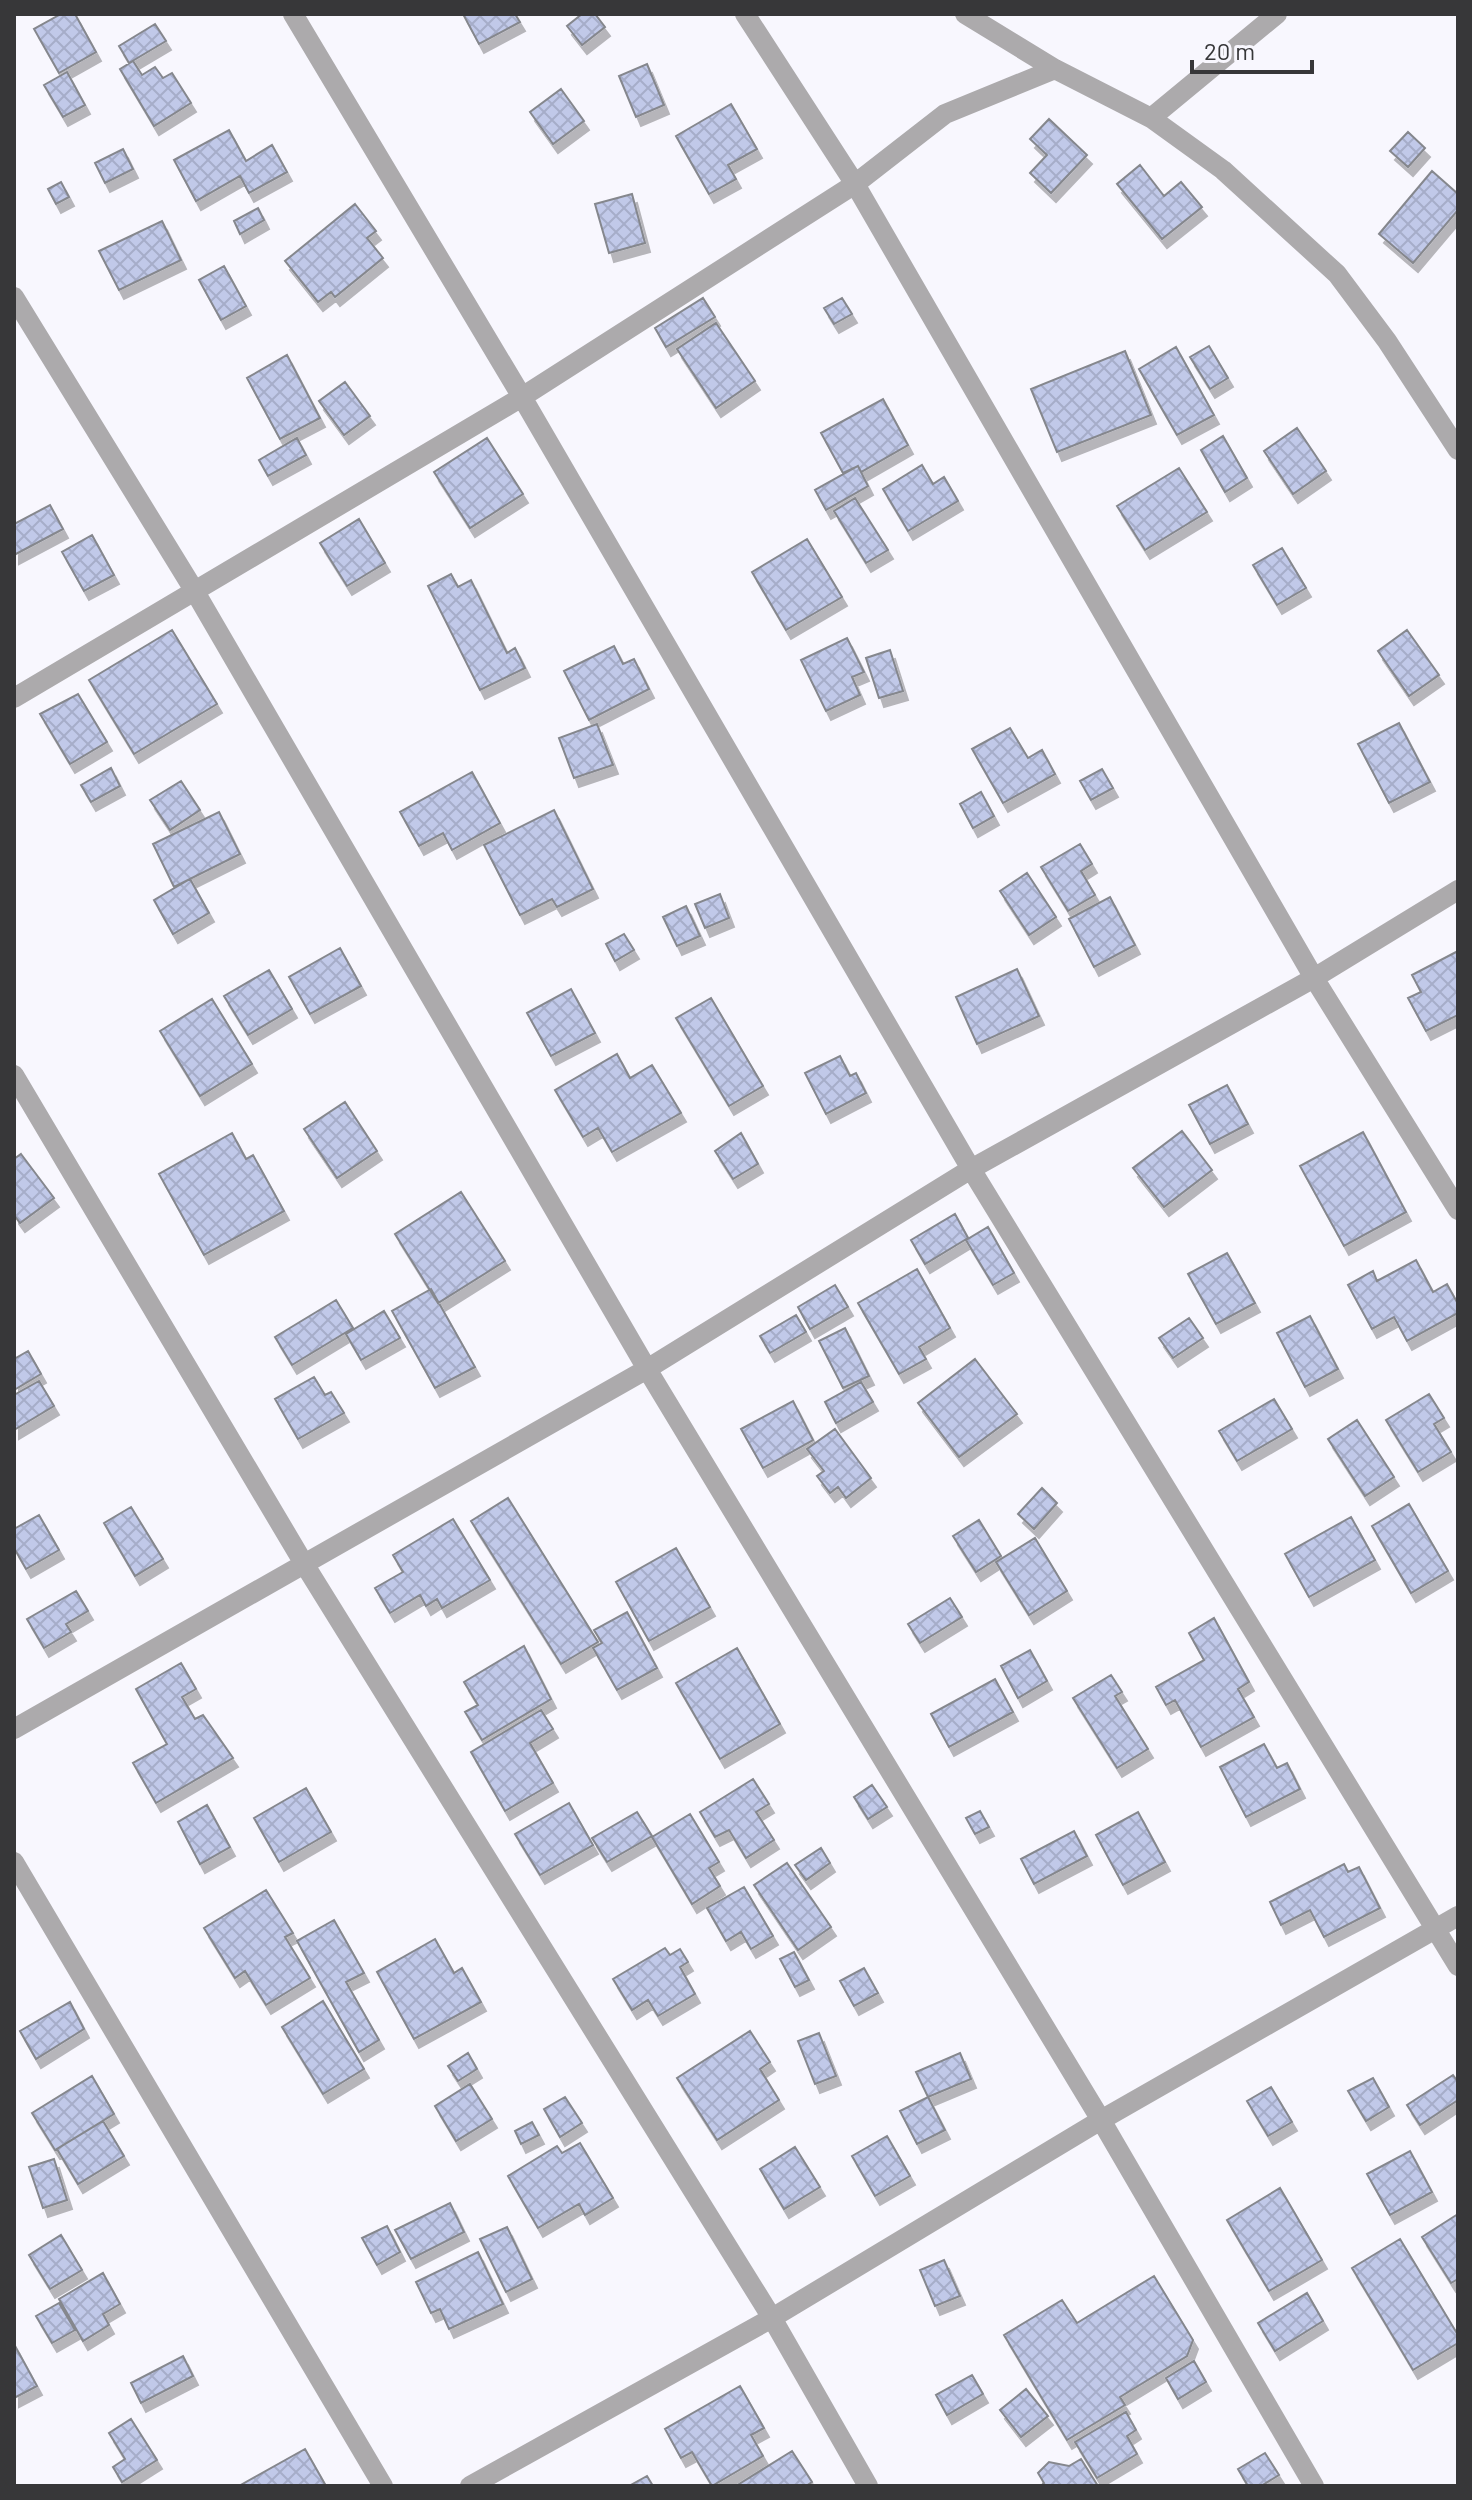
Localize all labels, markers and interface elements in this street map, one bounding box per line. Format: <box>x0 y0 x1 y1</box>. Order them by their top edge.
scale bar <box>1192 24 1312 74</box>
text: 20 m <box>1204 36 1255 65</box>

